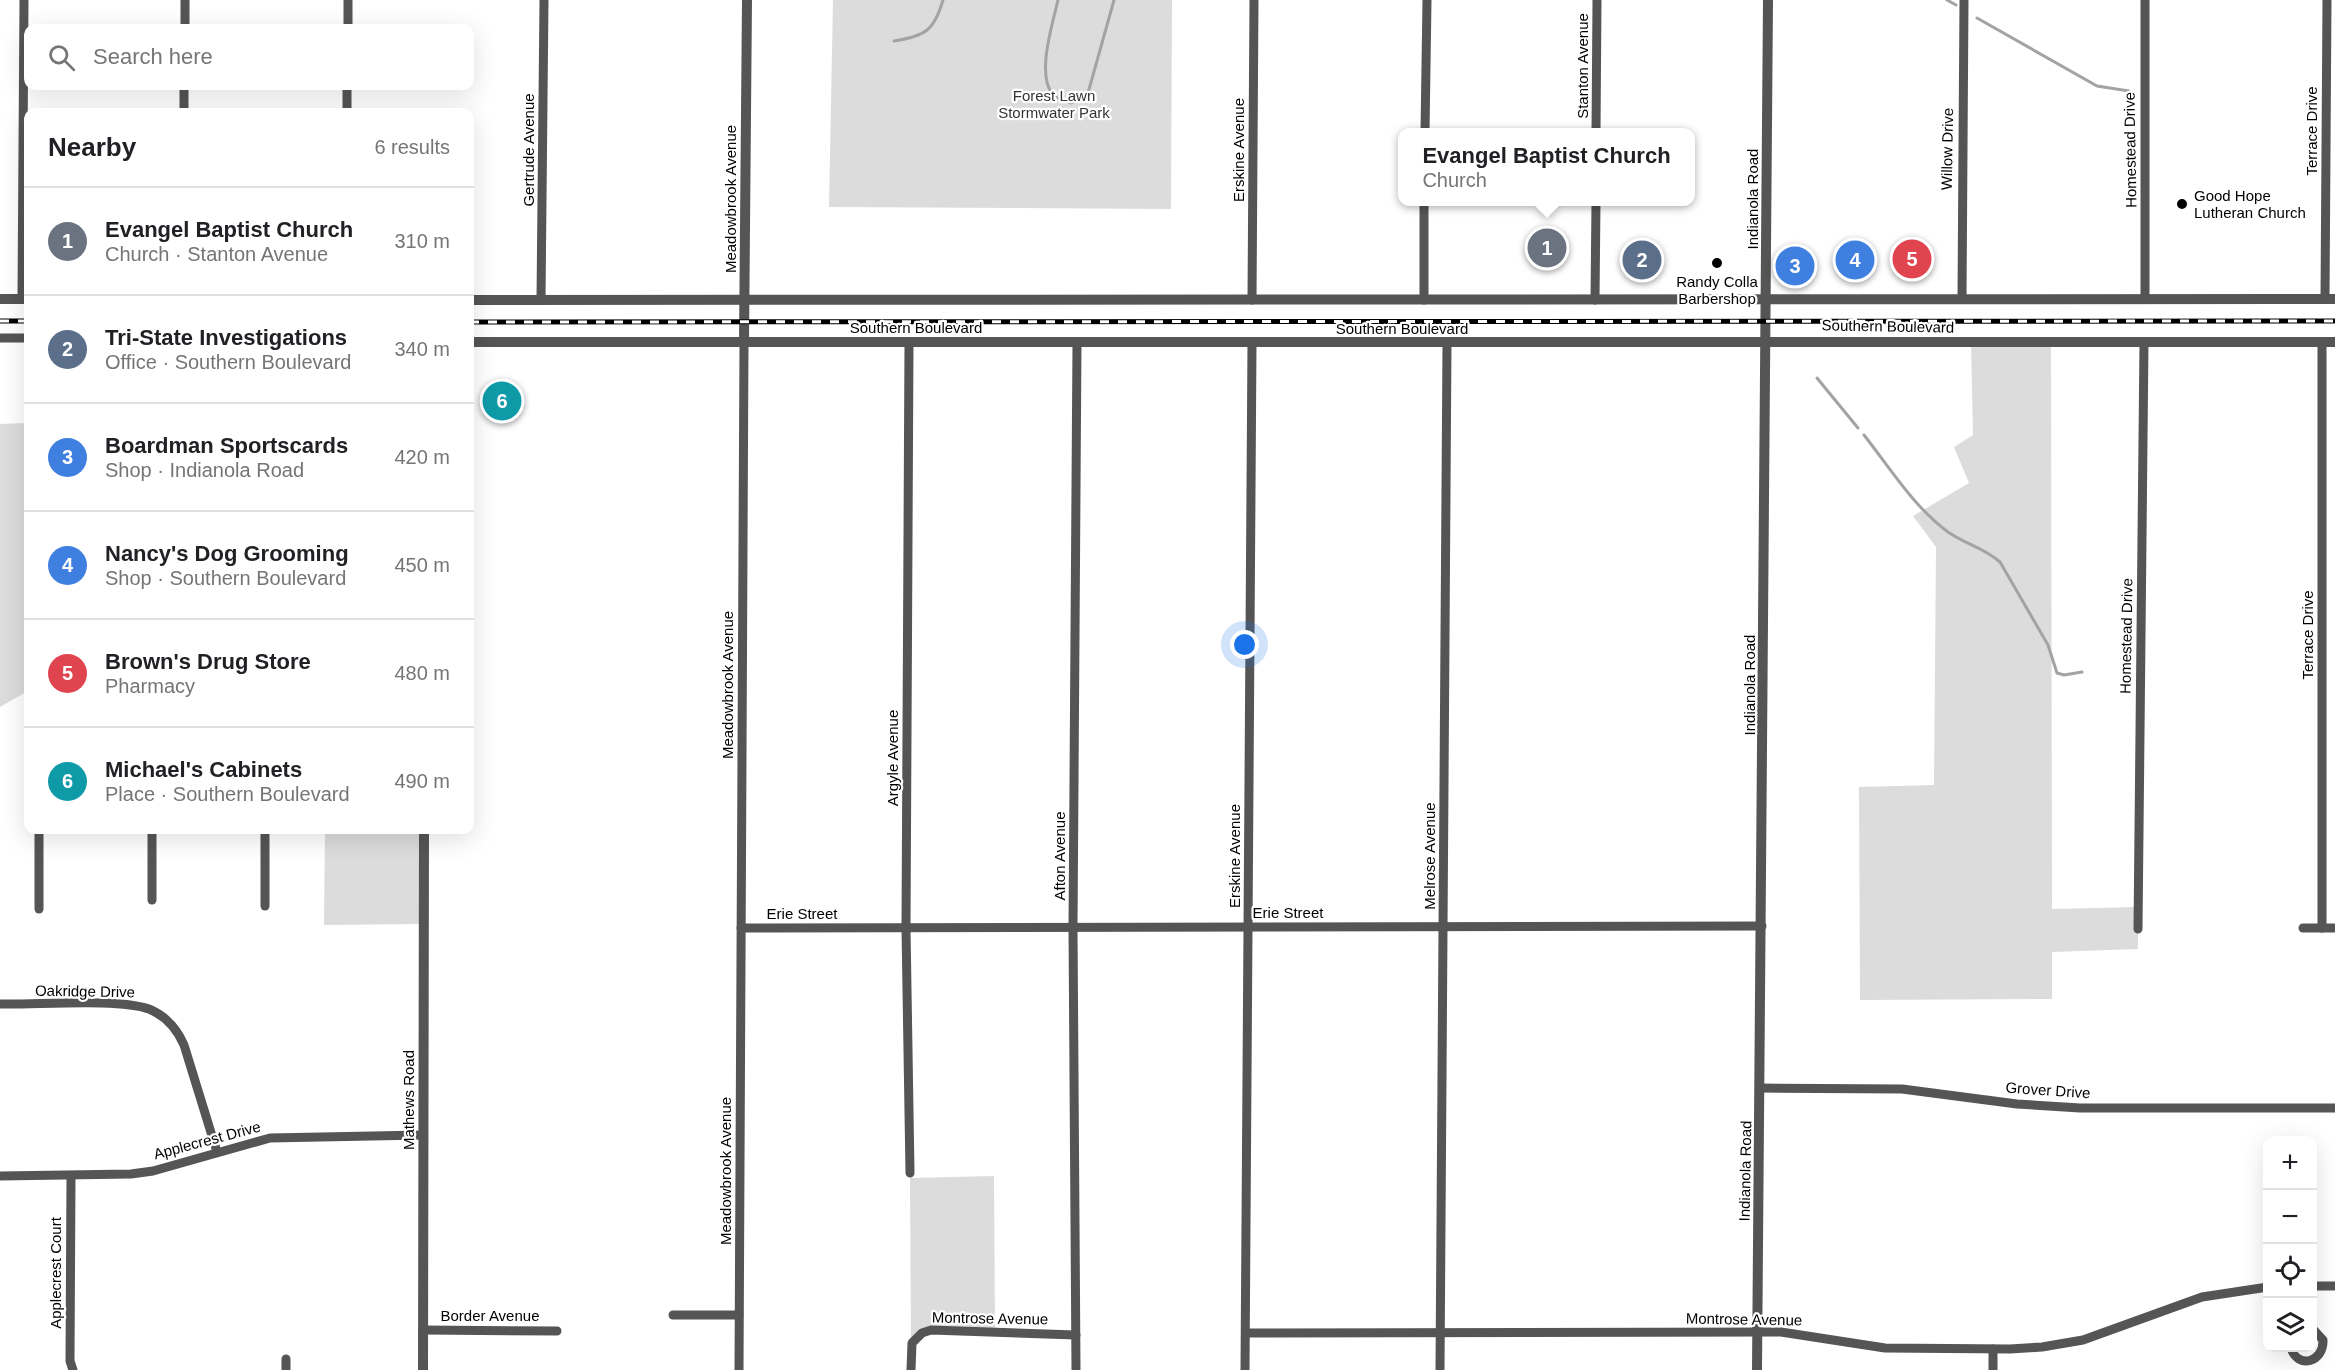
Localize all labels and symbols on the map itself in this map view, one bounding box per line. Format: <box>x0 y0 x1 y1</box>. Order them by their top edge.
street label: Stanton Avenue <box>1574 13 1591 119</box>
street label: Terrace Drive <box>2303 86 2320 176</box>
park label: Forest Lawn Stormwater Park <box>998 87 1110 121</box>
street label: Homestead Drive <box>2120 92 2140 208</box>
street label: Gertrude Avenue <box>520 93 537 207</box>
street label: Erskine Avenue <box>1230 98 1247 202</box>
street label: Willow Drive <box>1938 108 1956 190</box>
street label: Meadowbrook Avenue <box>722 125 739 273</box>
street label: Indianola Road <box>1744 149 1761 249</box>
place label: Good Hope Lutheran Church <box>2194 187 2306 221</box>
marker: Good Hope Lutheran Church <box>2175 197 2189 211</box>
pin: 1 <box>1528 226 1566 270</box>
pin: 5 <box>1892 236 1932 282</box>
pin: 2 <box>1622 238 1662 282</box>
pin: 4 <box>1836 238 1874 282</box>
pin: 3 <box>1776 244 1814 288</box>
marker: Randy Colla Barbershop <box>1710 256 1724 270</box>
place label: Randy Colla Barbershop <box>1676 273 1759 307</box>
street label: Southern Boulevard <box>1822 316 1954 336</box>
street label: Southern Boulevard <box>850 319 982 336</box>
street label: Southern Boulevard <box>1336 320 1468 337</box>
pin: 6 <box>482 378 522 424</box>
street label: Homestead Drive <box>2116 578 2136 694</box>
street label: Terrace Drive <box>2299 590 2316 680</box>
street label: Meadowbrook Avenue <box>719 611 736 759</box>
your location <box>1230 630 1259 659</box>
street label: Indianola Road <box>1741 635 1758 735</box>
street label: Argyle Avenue <box>884 710 901 806</box>
street label: Melrose Avenue <box>1421 802 1438 910</box>
street label: Erskine Avenue <box>1226 804 1243 908</box>
street label: Afton Avenue <box>1051 812 1068 900</box>
street label: Erie Street <box>1253 904 1324 921</box>
street label: Erie Street <box>767 905 838 922</box>
street label: Oakridge Drive <box>35 982 135 1000</box>
street label: Mathews Road <box>400 1050 417 1150</box>
street label: Grover Drive <box>2005 1079 2091 1101</box>
street label: Meadowbrook Avenue <box>717 1097 734 1245</box>
street label: Applecrest Drive <box>152 1118 262 1162</box>
street label: Indianola Road <box>1736 1120 1754 1222</box>
street label: Applecrest Court <box>47 1216 64 1329</box>
street label: Border Avenue <box>441 1307 539 1324</box>
street label: Montrose Avenue <box>932 1308 1048 1328</box>
street label: Montrose Avenue <box>1686 1309 1802 1329</box>

